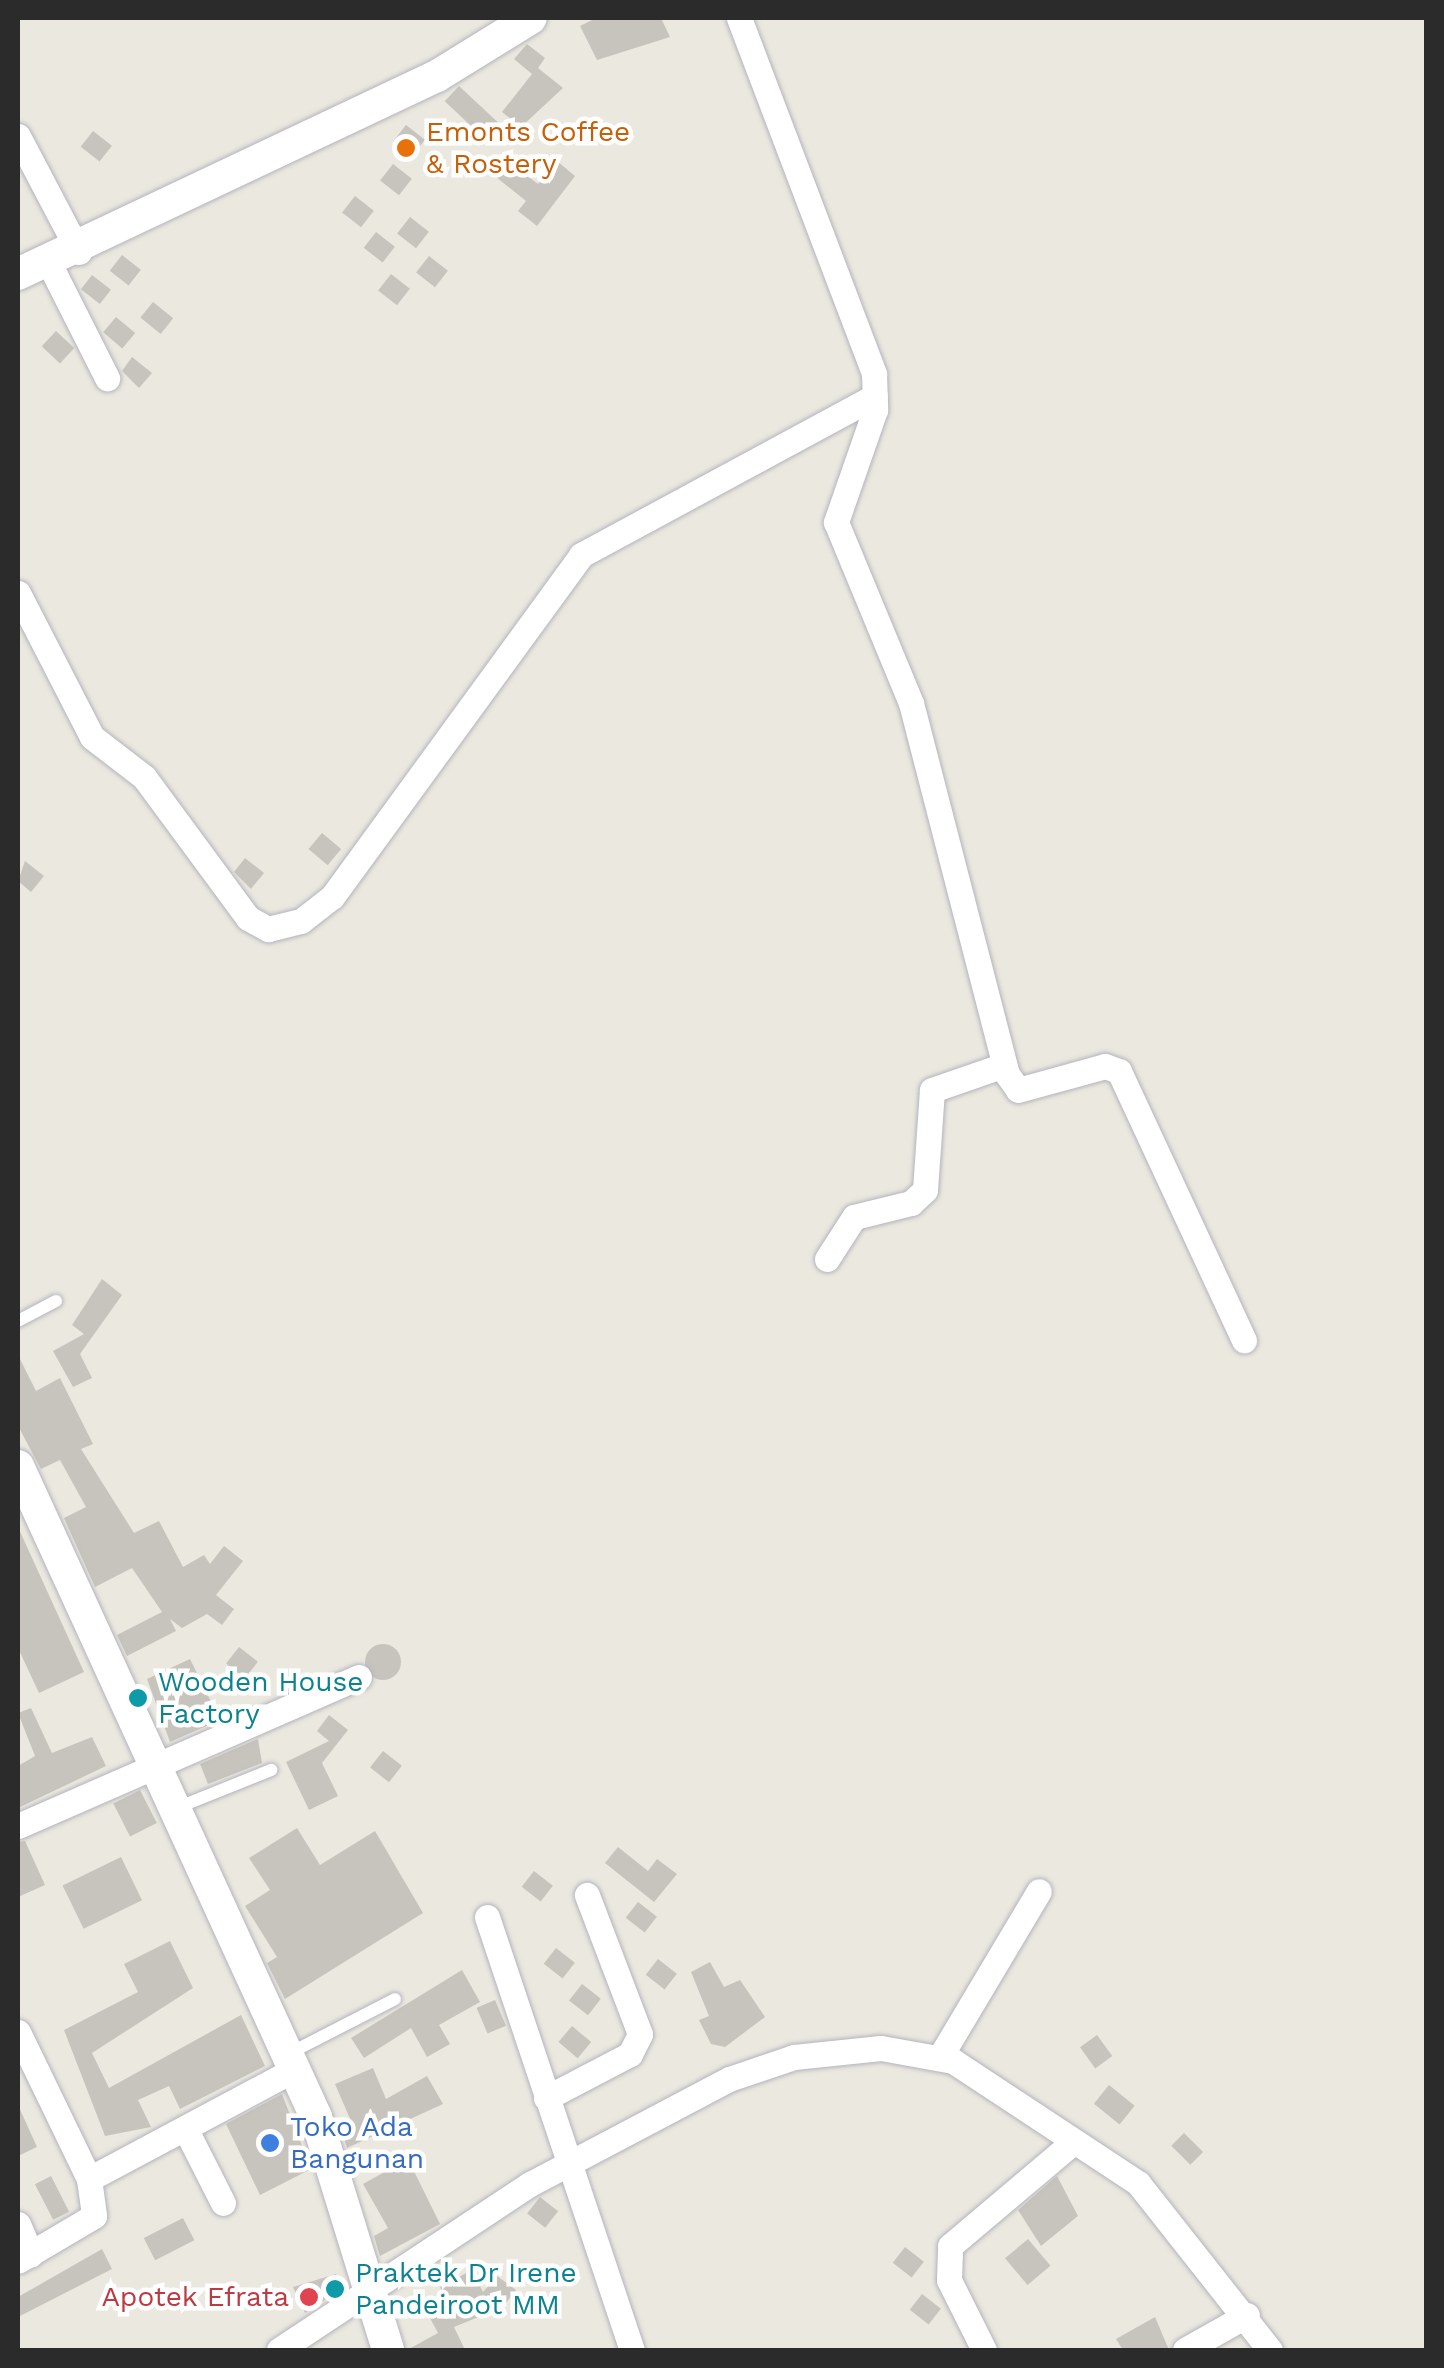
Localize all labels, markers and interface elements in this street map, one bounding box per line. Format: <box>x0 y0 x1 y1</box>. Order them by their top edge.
place label: Emonts Coffee & Rostery <box>426 115 630 181</box>
marker: Emonts Coffee & Rostery <box>395 137 417 159</box>
place label: Wooden House Factory <box>158 1665 363 1731</box>
marker: Wooden House Factory <box>127 1687 149 1709</box>
place label: Toko Ada Bangunan <box>290 2110 424 2176</box>
marker: Toko Ada Bangunan <box>259 2132 281 2154</box>
place label: Praktek Dr Irene Pandeiroot MM <box>355 2256 578 2322</box>
marker: Praktek Dr Irene Pandeiroot MM <box>324 2278 346 2300</box>
place label: Apotek Efrata <box>101 2280 289 2314</box>
marker: Apotek Efrata <box>298 2286 320 2308</box>

